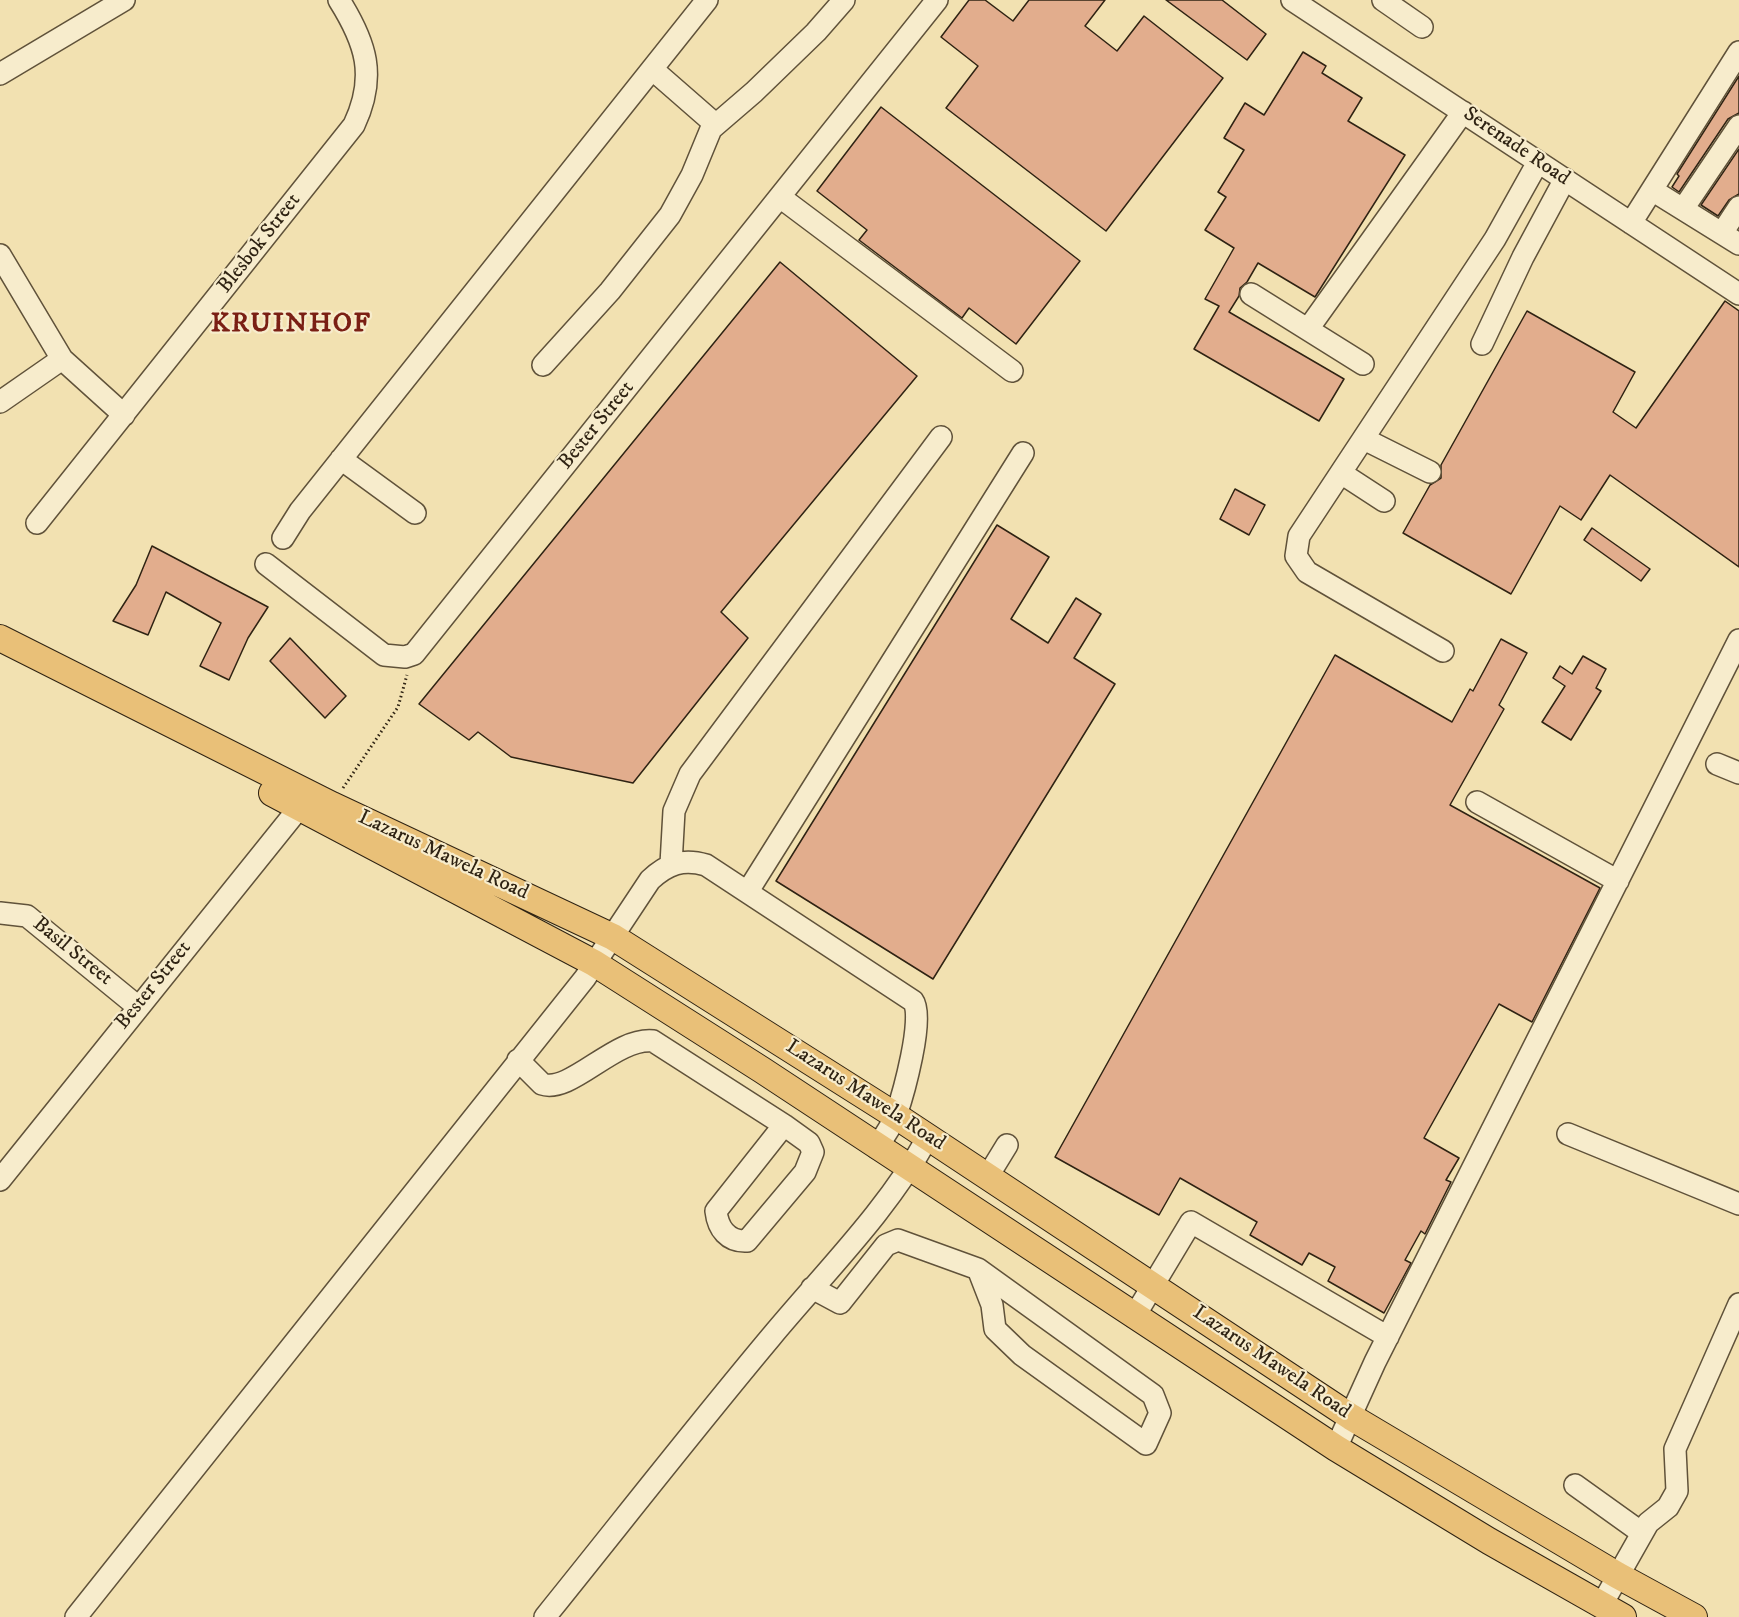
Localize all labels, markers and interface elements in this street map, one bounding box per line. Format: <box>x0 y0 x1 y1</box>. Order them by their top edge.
street label: Serenade Road <box>1458 102 1574 192</box>
street label: Blesbok Street <box>213 189 307 299</box>
district label: KRUINHOF <box>211 309 371 341</box>
street label: Bester Street <box>554 377 640 475</box>
street label: Lazarus Mawela Road <box>354 806 532 906</box>
street label: Basil Street <box>27 912 117 992</box>
street label: Bester Street <box>111 937 197 1035</box>
street label: Lazarus Mawela Road <box>781 1035 949 1157</box>
street label: Lazarus Mawela Road <box>1187 1301 1355 1425</box>

